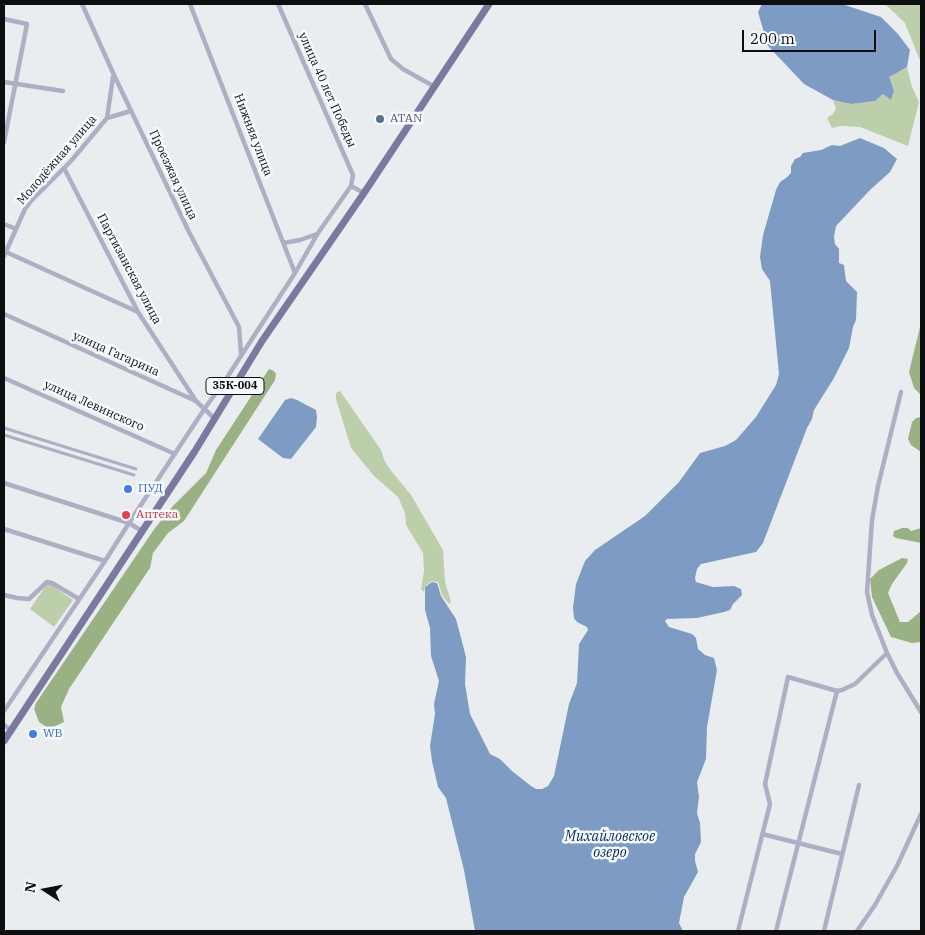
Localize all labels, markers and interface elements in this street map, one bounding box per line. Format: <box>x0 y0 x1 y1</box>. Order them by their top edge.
scale bar <box>745 20 879 52</box>
text: 200 m <box>750 29 795 48</box>
street label: улица 40 лет Победы <box>295 30 359 150</box>
street label: Нижняя улица <box>231 92 275 178</box>
street label: Молодёжная улица <box>14 112 100 208</box>
place label: ATAN <box>390 112 422 126</box>
marker: ATAN <box>374 113 386 125</box>
street label: Проезжая улица <box>146 128 200 222</box>
street label: Партизанская улица <box>94 211 164 327</box>
street label: улица Гагарина <box>70 328 162 380</box>
street label: улица Левинского <box>42 377 146 435</box>
road number: 35К-004 <box>206 378 264 394</box>
place label: ПУД <box>138 482 163 496</box>
marker: ПУД <box>122 483 134 495</box>
place label: Аптека <box>136 508 178 522</box>
marker: Аптека <box>120 509 132 521</box>
place label: WB <box>43 727 63 741</box>
marker: WB <box>27 728 39 740</box>
water label: Михайловское озеро <box>565 829 655 862</box>
north arrow <box>20 865 70 915</box>
text: N <box>20 880 40 894</box>

